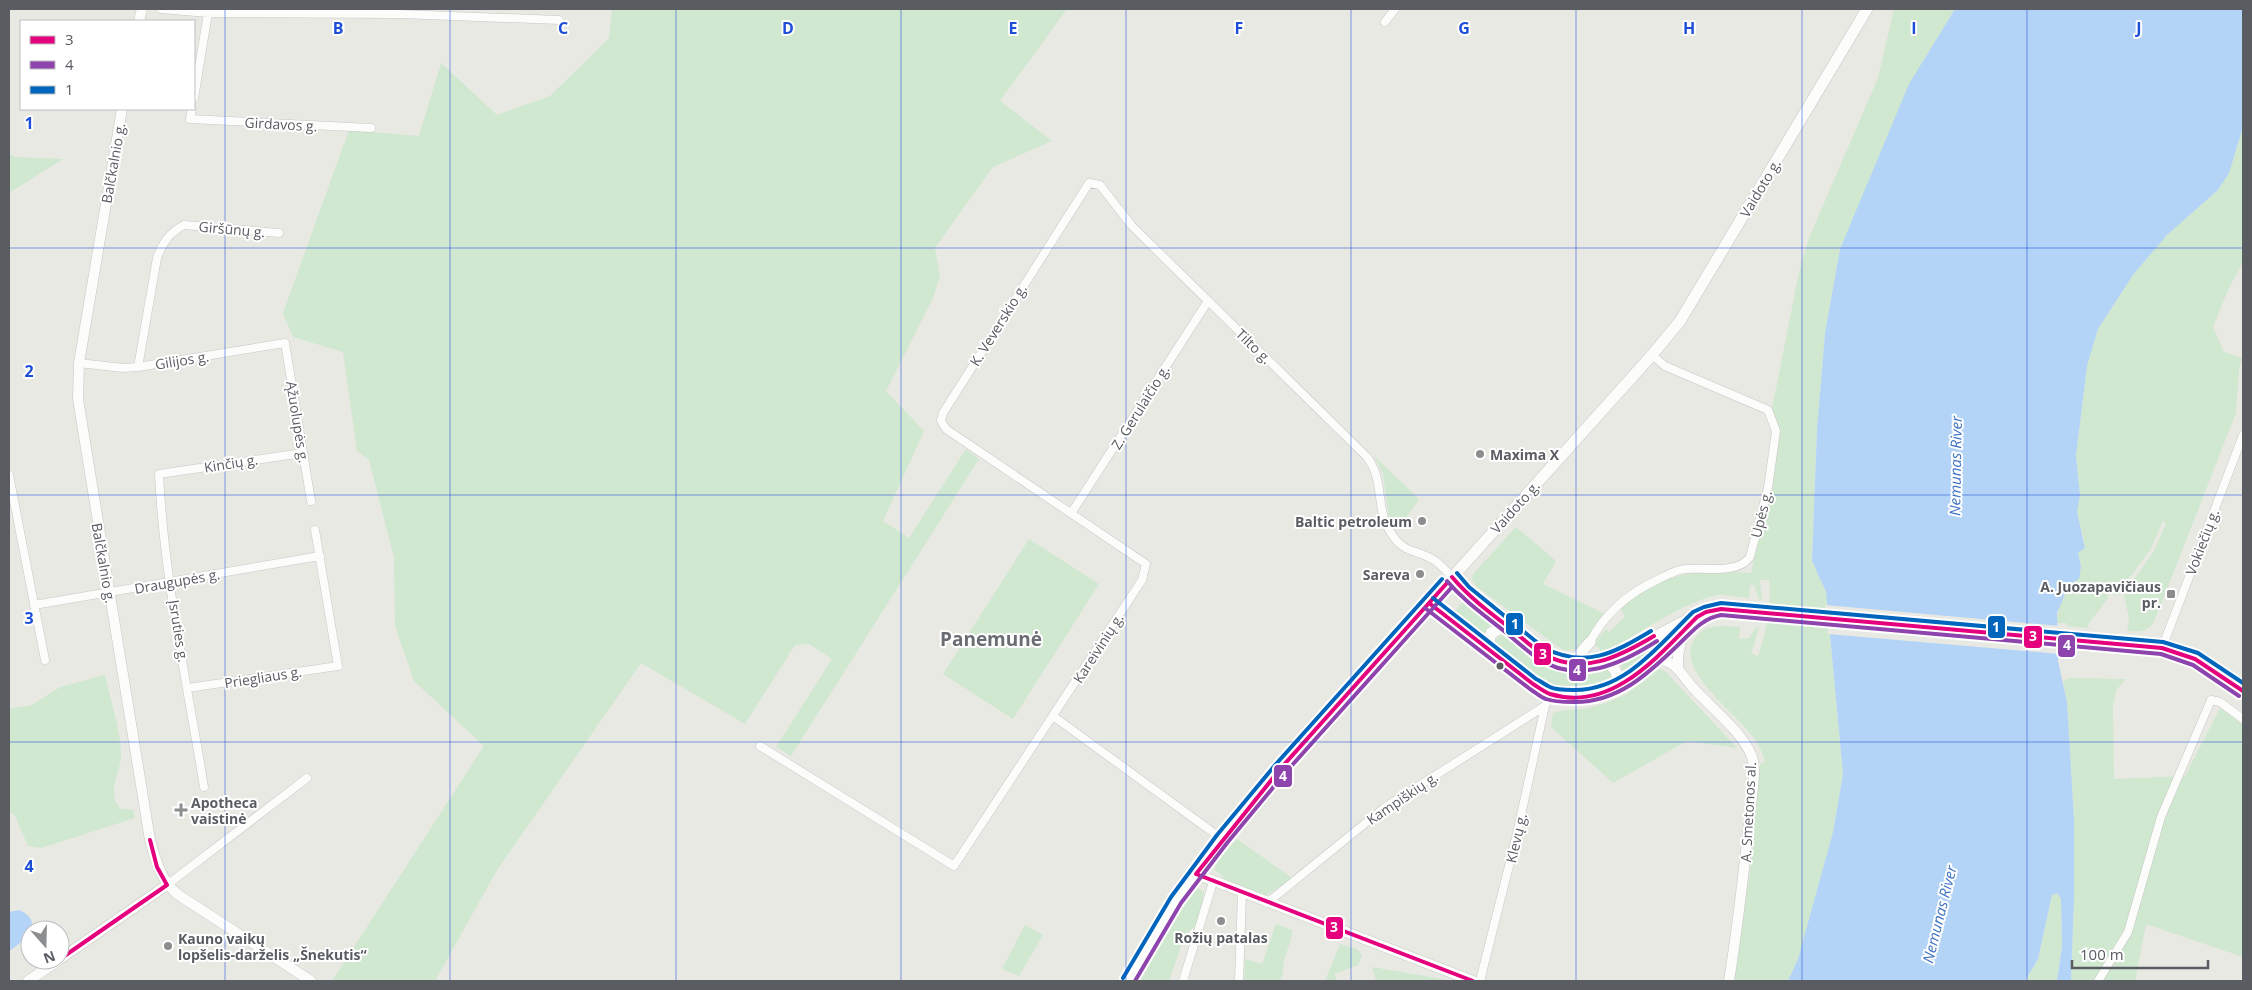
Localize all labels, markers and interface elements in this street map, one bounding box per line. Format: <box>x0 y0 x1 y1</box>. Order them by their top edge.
text: B <box>333 17 343 39</box>
text: C <box>558 17 568 39</box>
text: D <box>782 17 794 39</box>
text: E <box>1009 17 1018 39</box>
text: F <box>1235 17 1243 39</box>
text: G <box>1458 17 1470 39</box>
text: H <box>1683 17 1695 39</box>
text: I <box>1911 17 1917 39</box>
text: J <box>2134 17 2142 39</box>
legend <box>20 20 195 110</box>
text: 3 <box>65 29 74 49</box>
text: 4 <box>65 54 74 74</box>
text: 1 <box>65 79 74 99</box>
text: 1 <box>24 112 34 134</box>
street label: Girdavos g. <box>244 113 318 135</box>
street label: Balčkalnio g. <box>97 121 129 205</box>
street label: Vaidoto g. <box>1735 155 1785 221</box>
street label: Giršūnų g. <box>198 217 266 241</box>
street label: K. Veverskio g. <box>965 280 1031 370</box>
street label: Tilto g. <box>1232 324 1276 368</box>
street label: Gilijos g. <box>154 346 210 374</box>
text: 2 <box>24 360 34 382</box>
street label: Z. Gerulaičio g. <box>1106 361 1174 453</box>
street label: Ąžuolupės g. <box>282 380 314 464</box>
water label: Nemunas River <box>1944 415 1966 516</box>
place label: Maxima X <box>1490 445 1560 464</box>
marker: Maxima X <box>1474 448 1486 460</box>
street label: Kinčių g. <box>203 449 259 477</box>
street label: Vaidoto g. <box>1486 476 1544 538</box>
street label: Upės g. <box>1746 488 1776 540</box>
street label: Vokiečių g. <box>2181 506 2223 578</box>
place label: Baltic petroleum <box>1295 512 1412 531</box>
marker: Baltic petroleum <box>1416 515 1428 527</box>
street label: Balčkalnio g. <box>88 521 120 605</box>
street label: Draugupės g. <box>133 564 221 598</box>
place label: Sareva <box>1363 565 1410 584</box>
marker: Sareva <box>1414 568 1426 580</box>
place label: A. Juozapavičiaus pr. <box>2040 577 2161 612</box>
marker: A. Juozapavičiaus pr. <box>2165 588 2177 600</box>
street label: Įsruties g. <box>165 598 193 664</box>
text: 3 <box>24 607 34 629</box>
street label: Kareivinių g. <box>1068 609 1128 687</box>
line badge: 1 <box>1505 612 1524 636</box>
text: 1 <box>1511 614 1519 633</box>
line badge: 1 <box>1987 615 2006 639</box>
text: 1 <box>1992 617 2000 636</box>
line badge: 3 <box>2023 625 2043 649</box>
district label: Panemunė <box>940 626 1042 652</box>
text: 3 <box>2029 626 2037 645</box>
line badge: 4 <box>2057 634 2076 658</box>
text: 4 <box>2063 635 2071 654</box>
line badge: 3 <box>1533 642 1552 666</box>
text: 3 <box>1539 644 1547 663</box>
line badge: 4 <box>1568 658 1587 682</box>
text: 4 <box>1573 660 1581 679</box>
unlabelled marker <box>1495 661 1505 671</box>
street label: Priegliaus g. <box>223 662 303 692</box>
street label: A. Smetonos al. <box>1736 761 1760 863</box>
line badge: 4 <box>1273 764 1293 788</box>
text: 4 <box>1279 766 1287 785</box>
street label: Kampiškių g. <box>1362 767 1442 829</box>
place label: Apotheca vaistinė <box>191 793 257 828</box>
marker: Apotheca vaistinė <box>175 804 187 816</box>
street label: Klevų g. <box>1501 811 1531 865</box>
text: 4 <box>24 855 34 877</box>
water label: Nemunas River <box>1917 862 1961 965</box>
marker: Rožių patalas <box>1215 915 1227 927</box>
line badge: 3 <box>1325 916 1344 940</box>
text: 3 <box>1330 917 1338 936</box>
north arrow <box>20 920 70 970</box>
place label: Rožių patalas <box>1174 928 1268 947</box>
place label: Kauno vaikų lopšelis-darželis „Šnekutis“ <box>178 929 368 964</box>
scale bar <box>2072 938 2208 970</box>
marker: Kauno vaikų lopšelis-darželis „Šnekutis“ <box>162 940 174 952</box>
text: 100 m <box>2080 944 2124 964</box>
text: N <box>41 947 58 969</box>

